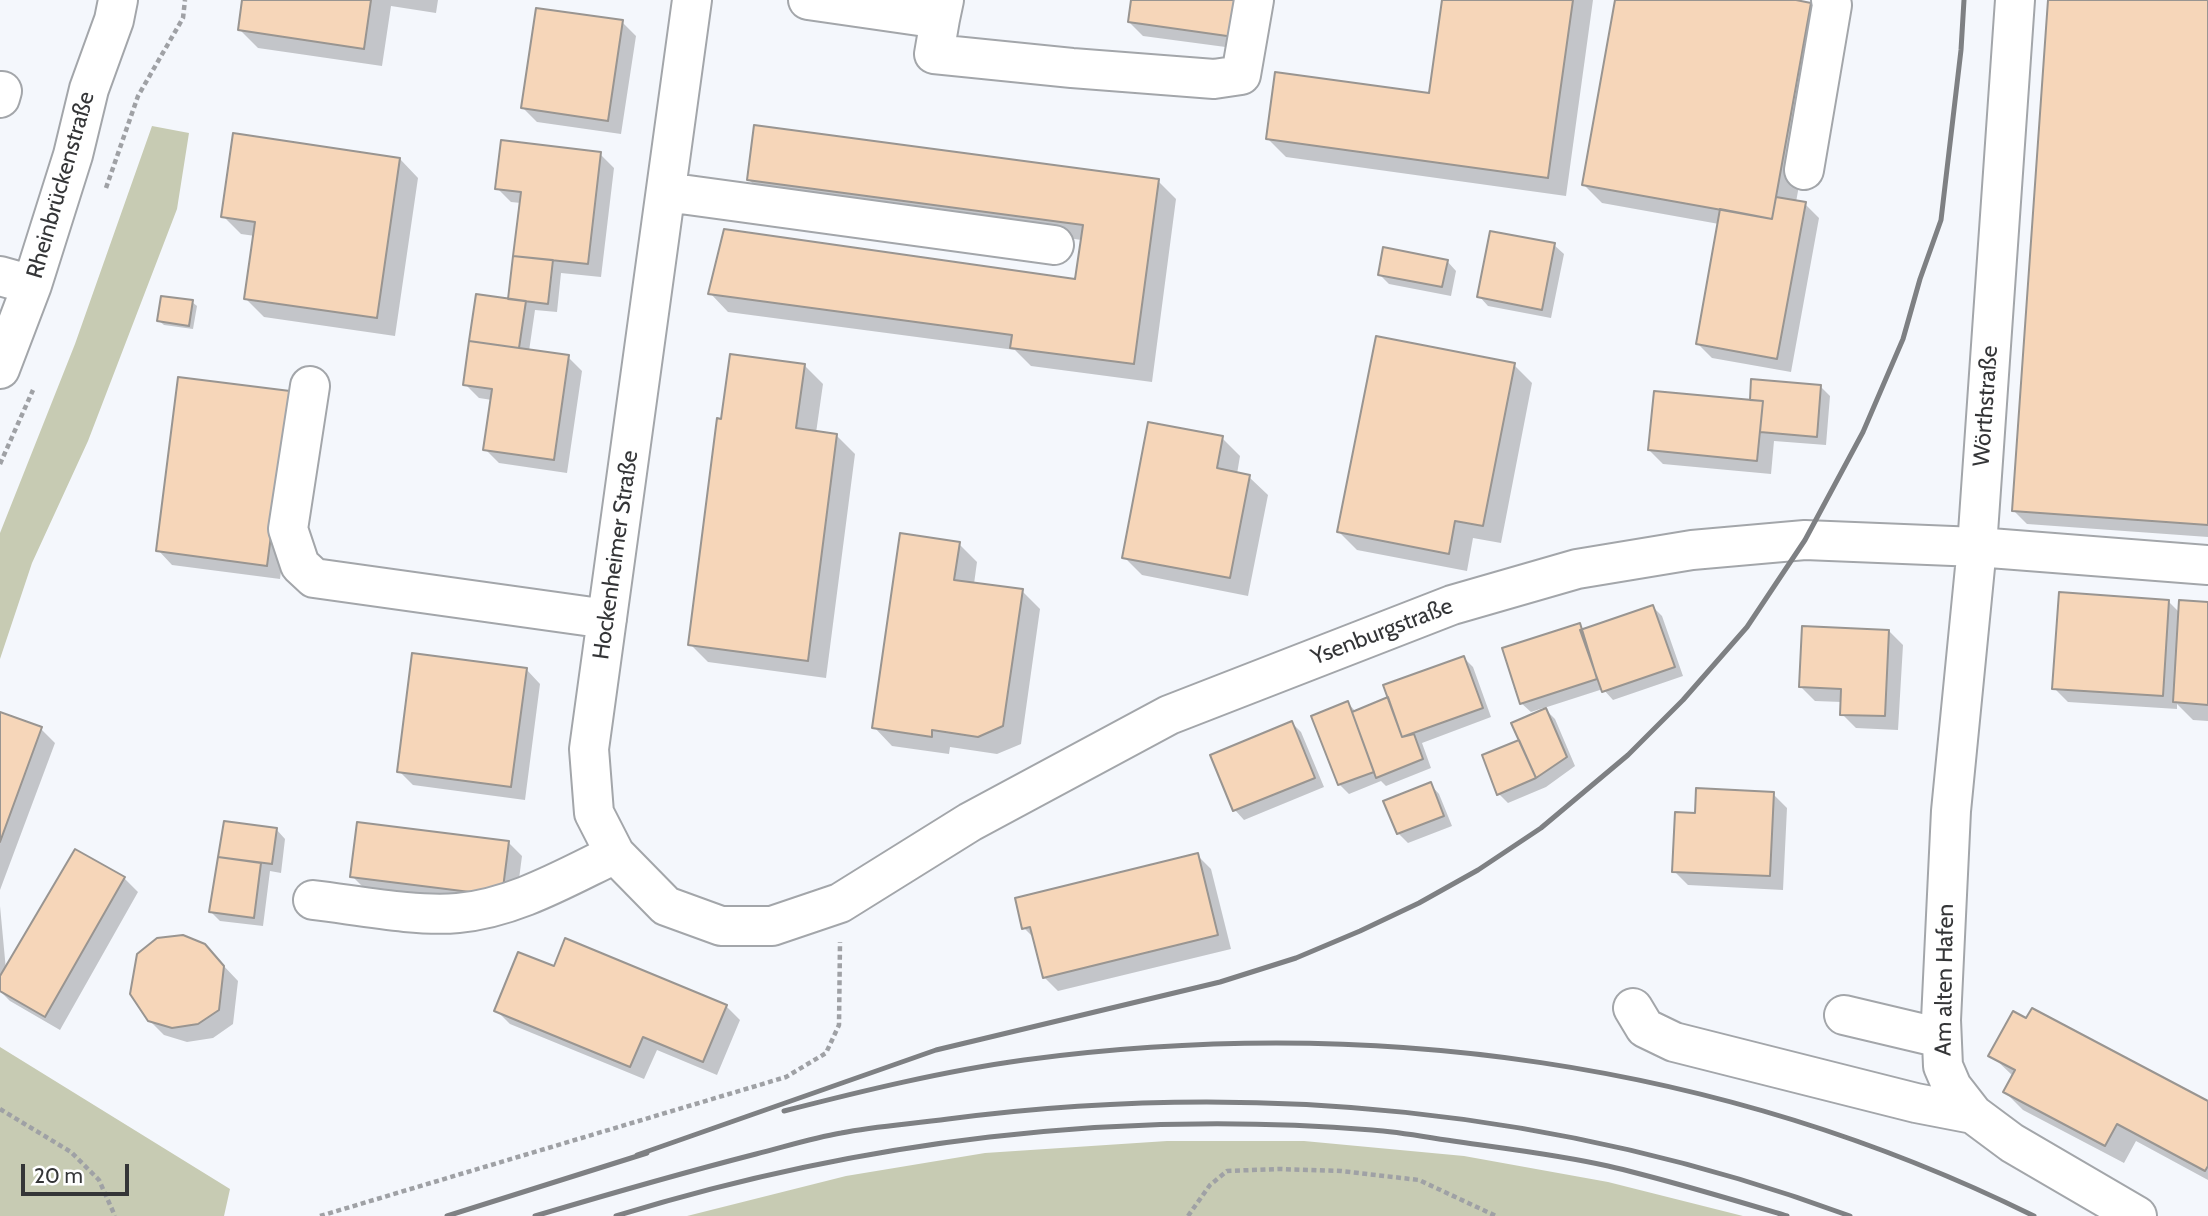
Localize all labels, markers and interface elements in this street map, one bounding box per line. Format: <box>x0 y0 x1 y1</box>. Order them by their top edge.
street label: Rheinbrückenstraße <box>21 88 101 282</box>
street label: Wörthstraße <box>1968 345 2004 467</box>
street label: Hockenheimer Straße <box>588 449 644 661</box>
street label: Ysenburgstraße <box>1307 592 1457 672</box>
street label: Am alten Hafen <box>1930 904 1960 1056</box>
scale bar <box>24 1150 133 1194</box>
text: 20 m <box>34 1163 83 1188</box>

